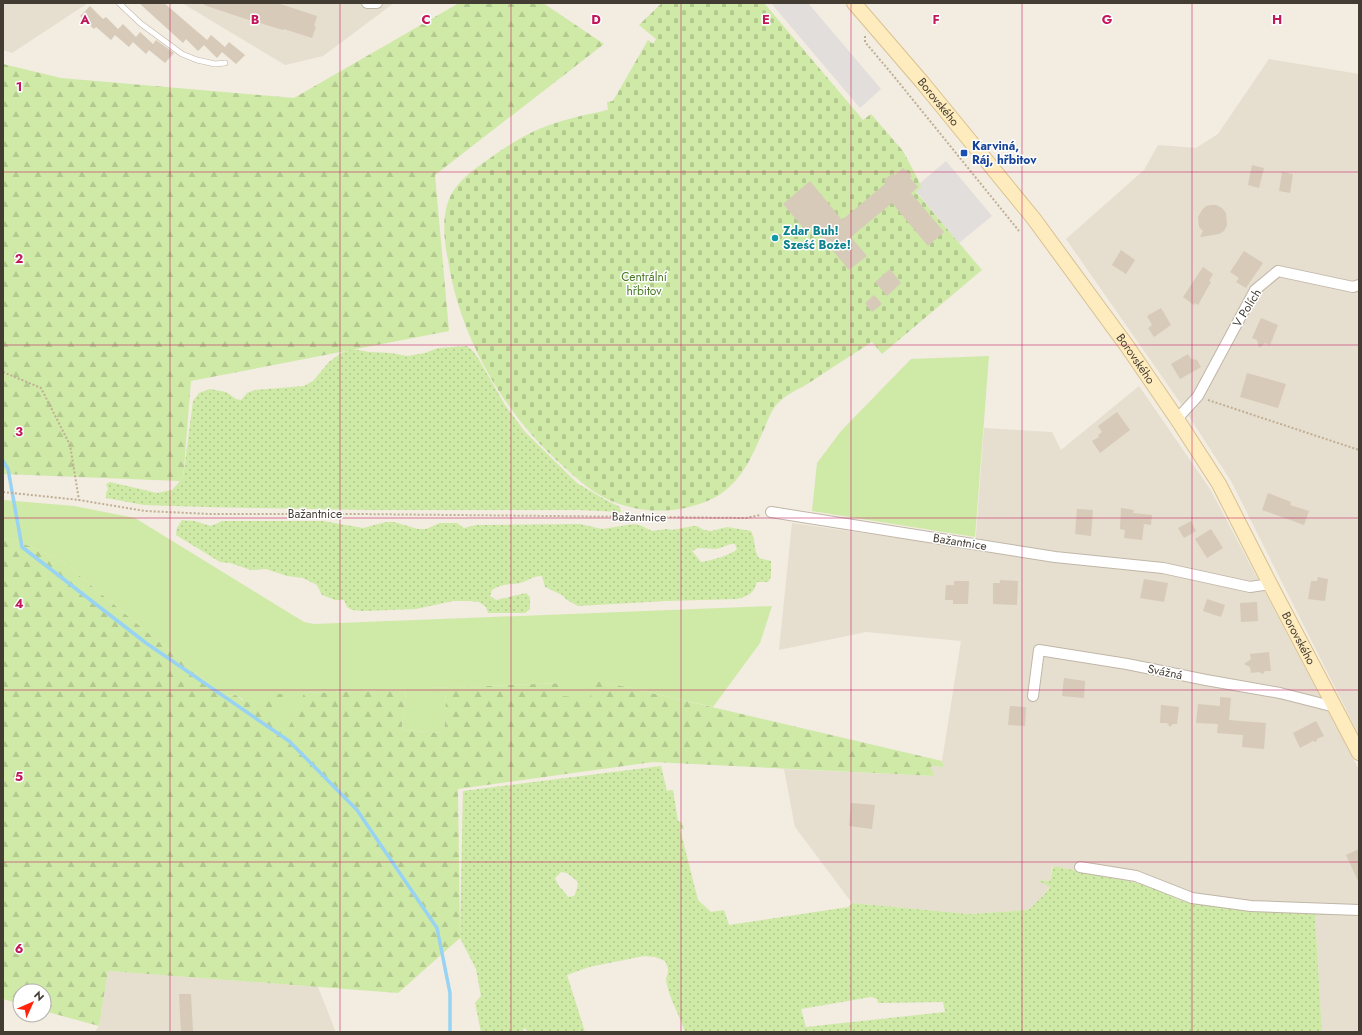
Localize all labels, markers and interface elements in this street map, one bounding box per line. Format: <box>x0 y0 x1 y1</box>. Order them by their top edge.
text: A <box>79 10 90 29</box>
text: B <box>251 10 260 29</box>
text: C <box>421 10 431 29</box>
text: D <box>591 10 601 29</box>
text: E <box>762 10 770 29</box>
text: F <box>932 10 940 29</box>
text: G <box>1102 10 1113 29</box>
text: H <box>1272 10 1282 29</box>
street label: Borovského <box>913 74 964 130</box>
text: 1 <box>16 77 22 96</box>
place label: Karviná, Ráj, hřbitov <box>972 137 1037 169</box>
marker: Karviná, Ráj, hřbitov <box>959 148 969 158</box>
place label: Zdar Buh! Sześć Boże! <box>783 222 851 254</box>
marker: Zdar Buh! Sześć Boże! <box>770 233 780 243</box>
text: 2 <box>15 249 23 268</box>
park label: Centrální hřbitov <box>621 268 668 300</box>
street label: V Polích <box>1228 285 1266 331</box>
street label: Borovského <box>1112 330 1160 388</box>
text: 3 <box>15 422 23 441</box>
street label: Bažantnice <box>288 505 342 523</box>
street label: Bažantnice <box>612 508 666 526</box>
street label: Bažantnice <box>932 529 988 555</box>
text: 4 <box>14 594 24 613</box>
street label: Borovského <box>1277 608 1320 668</box>
street label: Svážná <box>1146 660 1184 684</box>
text: 5 <box>15 767 23 786</box>
text: 6 <box>15 939 24 958</box>
north arrow <box>12 983 52 1023</box>
text: N <box>30 987 48 1005</box>

